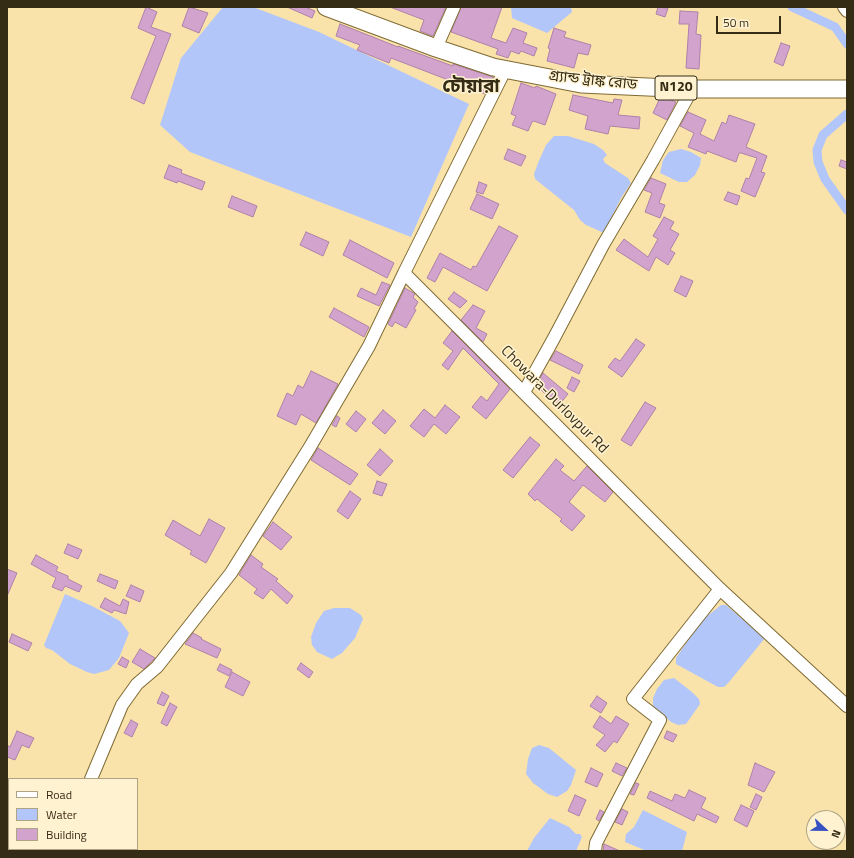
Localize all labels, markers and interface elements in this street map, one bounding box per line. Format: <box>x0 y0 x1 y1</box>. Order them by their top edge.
scale bar <box>718 8 783 34</box>
text: 50 m <box>723 13 749 32</box>
street label: গ্র্যান্ড ট্রাঙ্ক রোড <box>548 67 638 95</box>
district label: চৌয়ারা <box>442 76 500 98</box>
road number: N120 <box>655 76 697 100</box>
street label: Chowara-Durlovpur Rd <box>496 342 612 458</box>
legend <box>8 778 138 850</box>
text: Road <box>46 785 72 804</box>
text: Water <box>46 805 77 824</box>
north arrow <box>806 810 846 850</box>
text: Building <box>46 825 87 844</box>
text: N <box>827 828 845 841</box>

